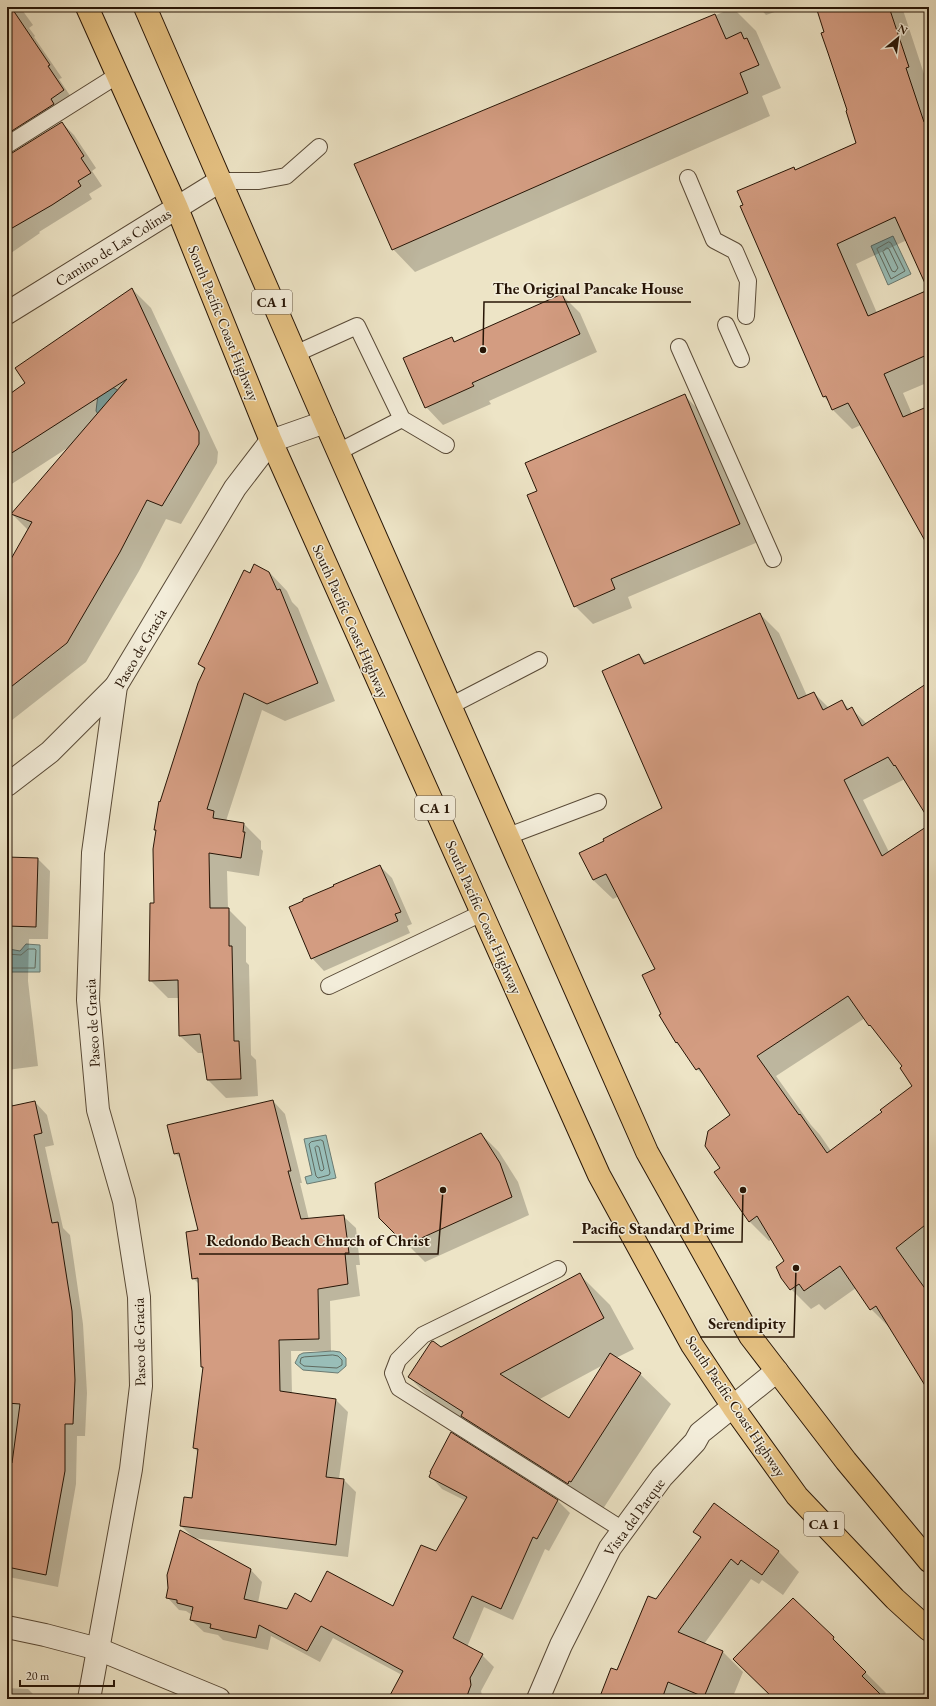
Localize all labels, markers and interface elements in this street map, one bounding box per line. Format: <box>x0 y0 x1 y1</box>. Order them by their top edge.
north arrow <box>878 18 918 58</box>
text: N <box>896 21 910 38</box>
street label: Camino de Las Colinas <box>51 204 175 290</box>
street label: South Pacific Coast Highway <box>184 242 264 404</box>
callout: The Original Pancake House <box>484 274 691 302</box>
text: The Original Pancake House <box>493 278 684 299</box>
road number: CA 1 <box>252 290 292 314</box>
street label: South Pacific Coast Highway <box>308 541 394 701</box>
street label: Paseo de Gracia <box>110 605 170 691</box>
road number: CA 1 <box>415 796 455 820</box>
street label: South Pacific Coast Highway <box>441 837 527 997</box>
street label: Paseo de Gracia <box>80 978 104 1068</box>
callout: Pacific Standard Prime <box>573 1214 742 1242</box>
text: Pacific Standard Prime <box>582 1218 735 1239</box>
callout: Redondo Beach Church of Christ <box>199 1226 438 1254</box>
text: Redondo Beach Church of Christ <box>206 1230 430 1251</box>
street label: Paseo de Gracia <box>129 1298 149 1386</box>
callout: Serendipity <box>700 1309 794 1337</box>
text: Serendipity <box>708 1313 786 1334</box>
street label: South Pacific Coast Highway <box>682 1332 791 1481</box>
street label: Vista del Parque <box>599 1474 669 1560</box>
road number: CA 1 <box>804 1512 844 1536</box>
scale bar <box>20 1662 114 1688</box>
text: 20 m <box>26 1668 50 1684</box>

